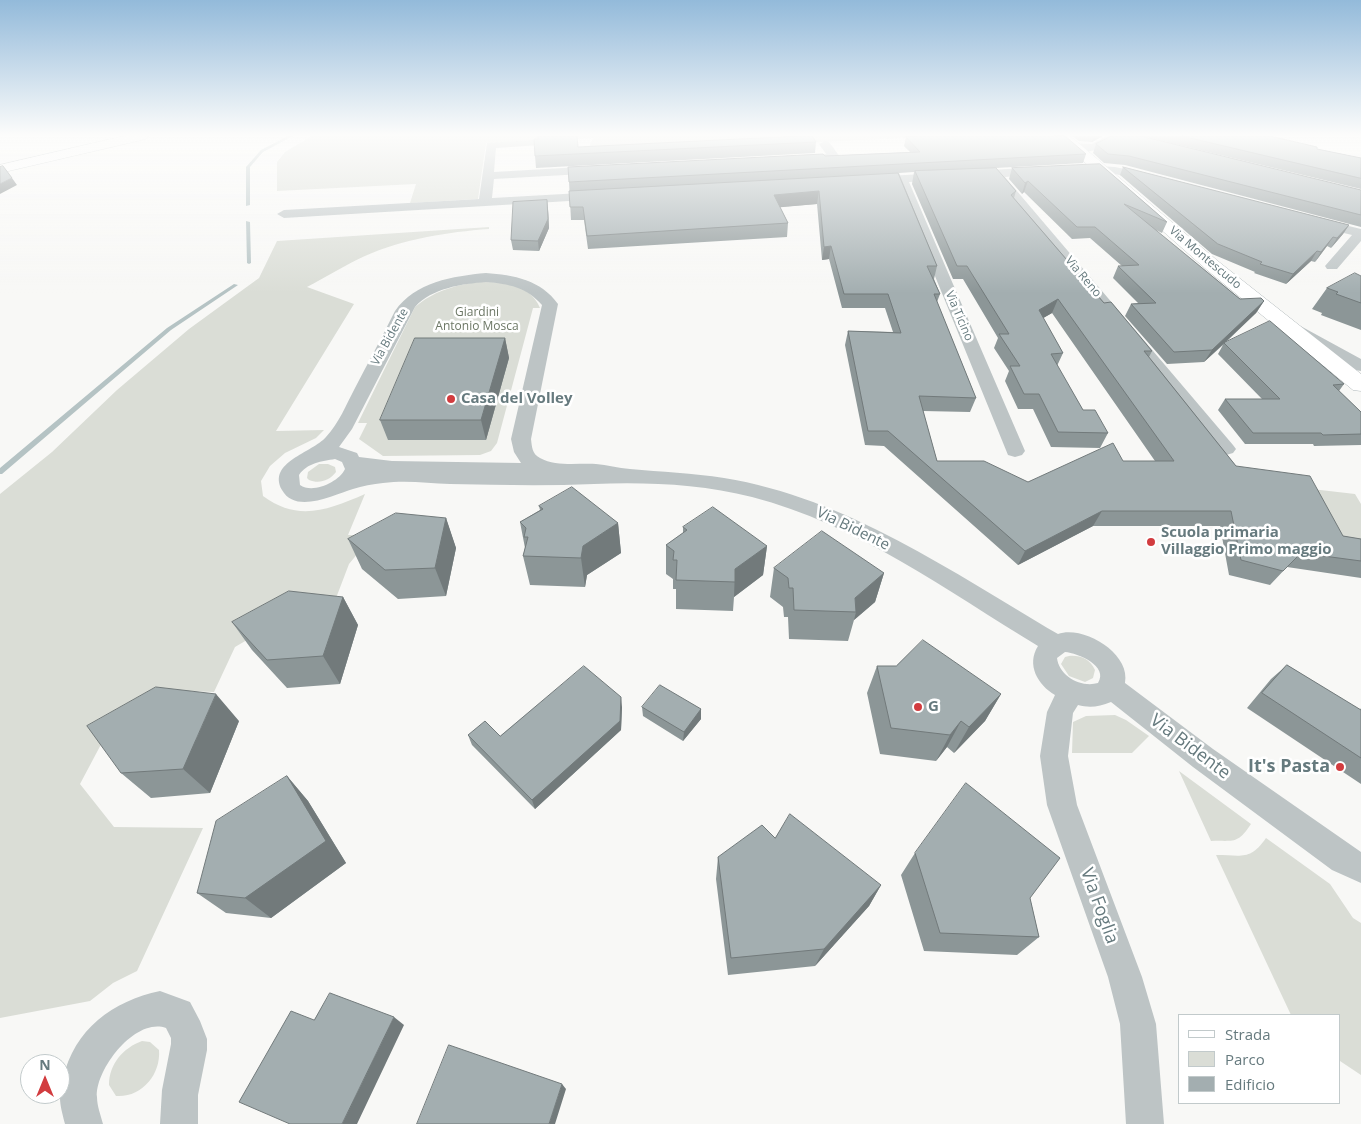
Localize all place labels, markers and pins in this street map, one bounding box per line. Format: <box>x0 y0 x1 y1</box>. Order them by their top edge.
place label: Casa del Volley <box>461 390 572 408</box>
marker: Casa del Volley <box>445 393 457 405</box>
place label: Scuola primaria Villaggio Primo maggio <box>1161 524 1332 559</box>
marker: Scuola primaria Villaggio Primo maggio <box>1145 536 1157 548</box>
place label: G <box>928 698 939 716</box>
marker: G <box>912 701 924 713</box>
place label: It's Pasta <box>1248 756 1330 778</box>
marker: It's Pasta <box>1334 761 1346 773</box>

